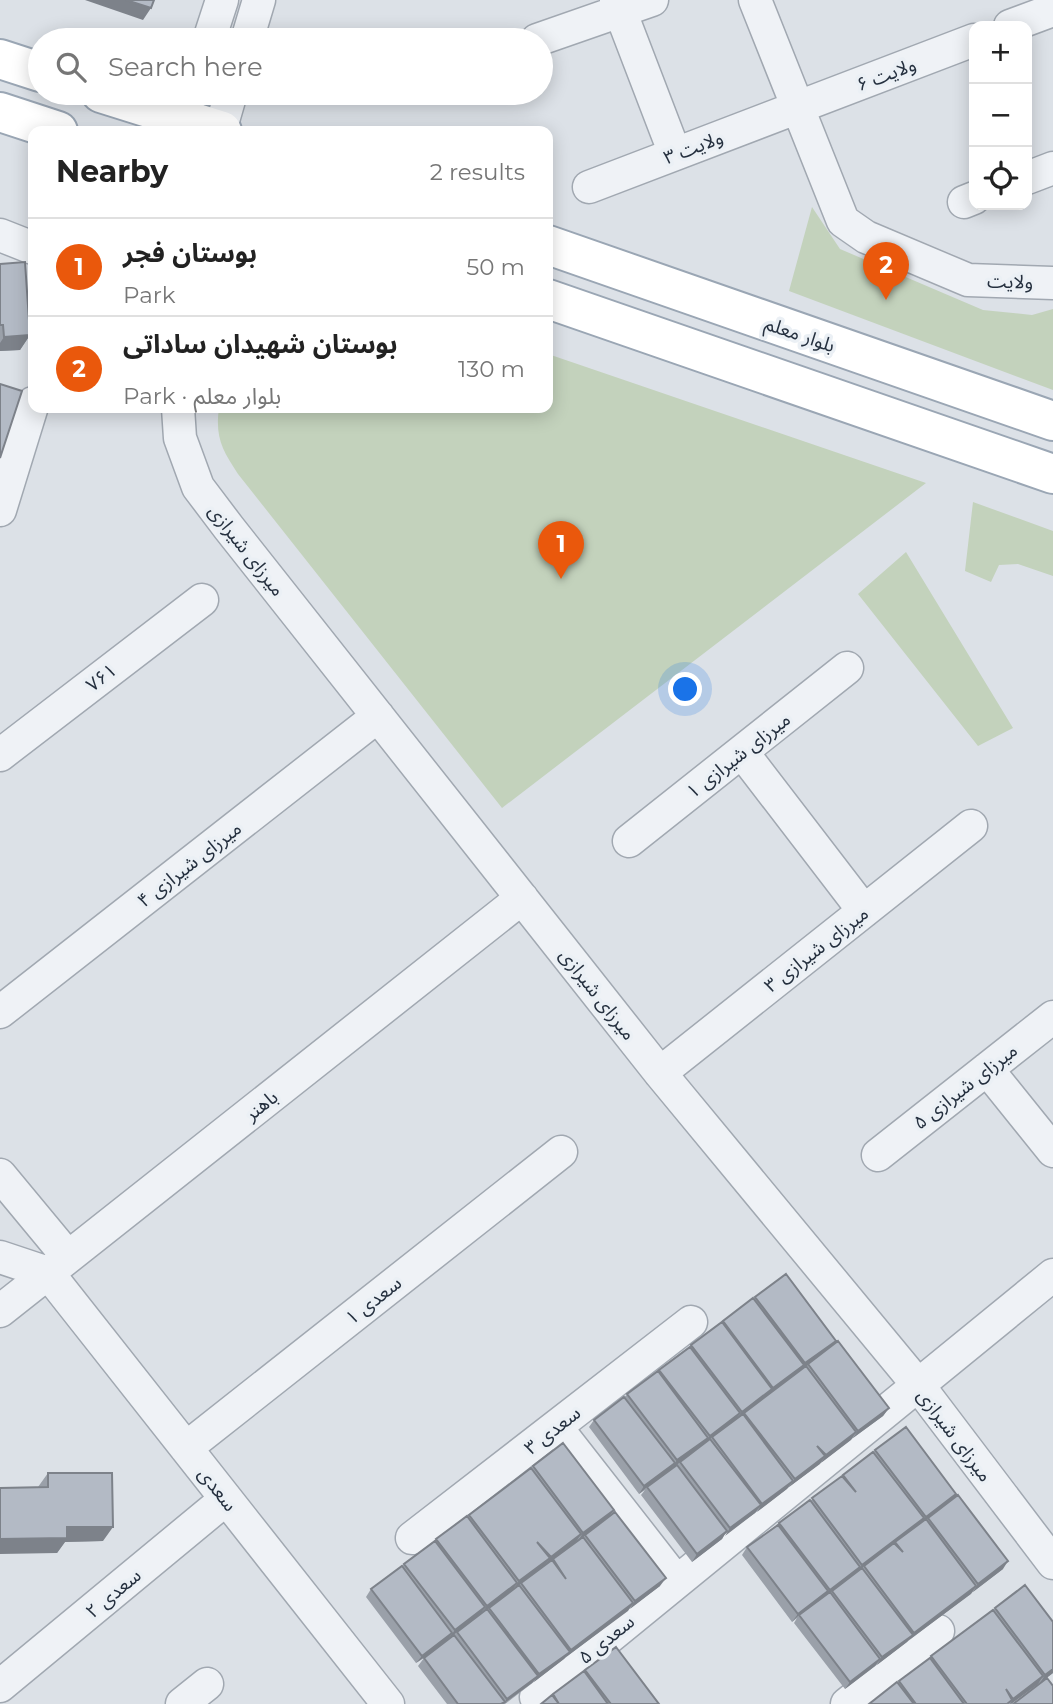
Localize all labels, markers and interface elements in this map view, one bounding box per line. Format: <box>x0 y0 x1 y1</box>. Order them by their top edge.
map controls <box>969 21 1032 210</box>
button: + <box>969 21 1032 84</box>
search box <box>28 28 553 105</box>
icon: search <box>52 48 90 86</box>
text: Search here <box>108 51 263 83</box>
street label: ولایت ۶ <box>853 53 919 96</box>
button: − <box>969 84 1032 147</box>
street label: ولایت ۳ <box>660 126 726 169</box>
button: locate <box>969 147 1032 210</box>
text: Nearby <box>56 153 168 190</box>
text: 2 results <box>430 158 525 186</box>
text: بوستان فجر <box>123 237 257 269</box>
pin: 2 <box>863 242 909 300</box>
text: 1 <box>74 253 84 281</box>
text: 50 m <box>466 253 525 281</box>
street label: ولایت <box>987 270 1033 293</box>
text: Park <box>123 281 176 309</box>
street label: بلوار معلم <box>761 312 838 360</box>
text: بوستان شهیدان ساداتی <box>123 328 397 360</box>
text: 2 <box>72 355 86 383</box>
text: 130 m <box>458 355 525 383</box>
text: Park · بلوار معلم <box>123 382 281 410</box>
street label: میرزای شیرازی <box>204 500 290 601</box>
pin: 1 <box>538 521 584 579</box>
street label: ۷۶۱ <box>81 658 121 696</box>
your location <box>668 672 702 706</box>
street label: میرزای شیرازی ۱ <box>682 708 795 803</box>
street label: میرزای شیرازی ۴ <box>133 817 246 912</box>
street label: میرزای شیرازی ۳ <box>760 902 873 997</box>
street label: میرزای شیرازی <box>555 944 641 1045</box>
street label: میرزای شیرازی ۵ <box>909 1039 1022 1134</box>
street label: باهنر <box>239 1085 282 1126</box>
street label: سعدی ۱ <box>341 1271 406 1330</box>
street label: میرزای شیرازی <box>912 1384 997 1486</box>
street label: سعدی ۳ <box>520 1401 585 1460</box>
street label: سعدی <box>193 1463 242 1516</box>
street label: سعدی ۲ <box>81 1564 146 1623</box>
street label: سعدی ۵ <box>574 1610 639 1669</box>

